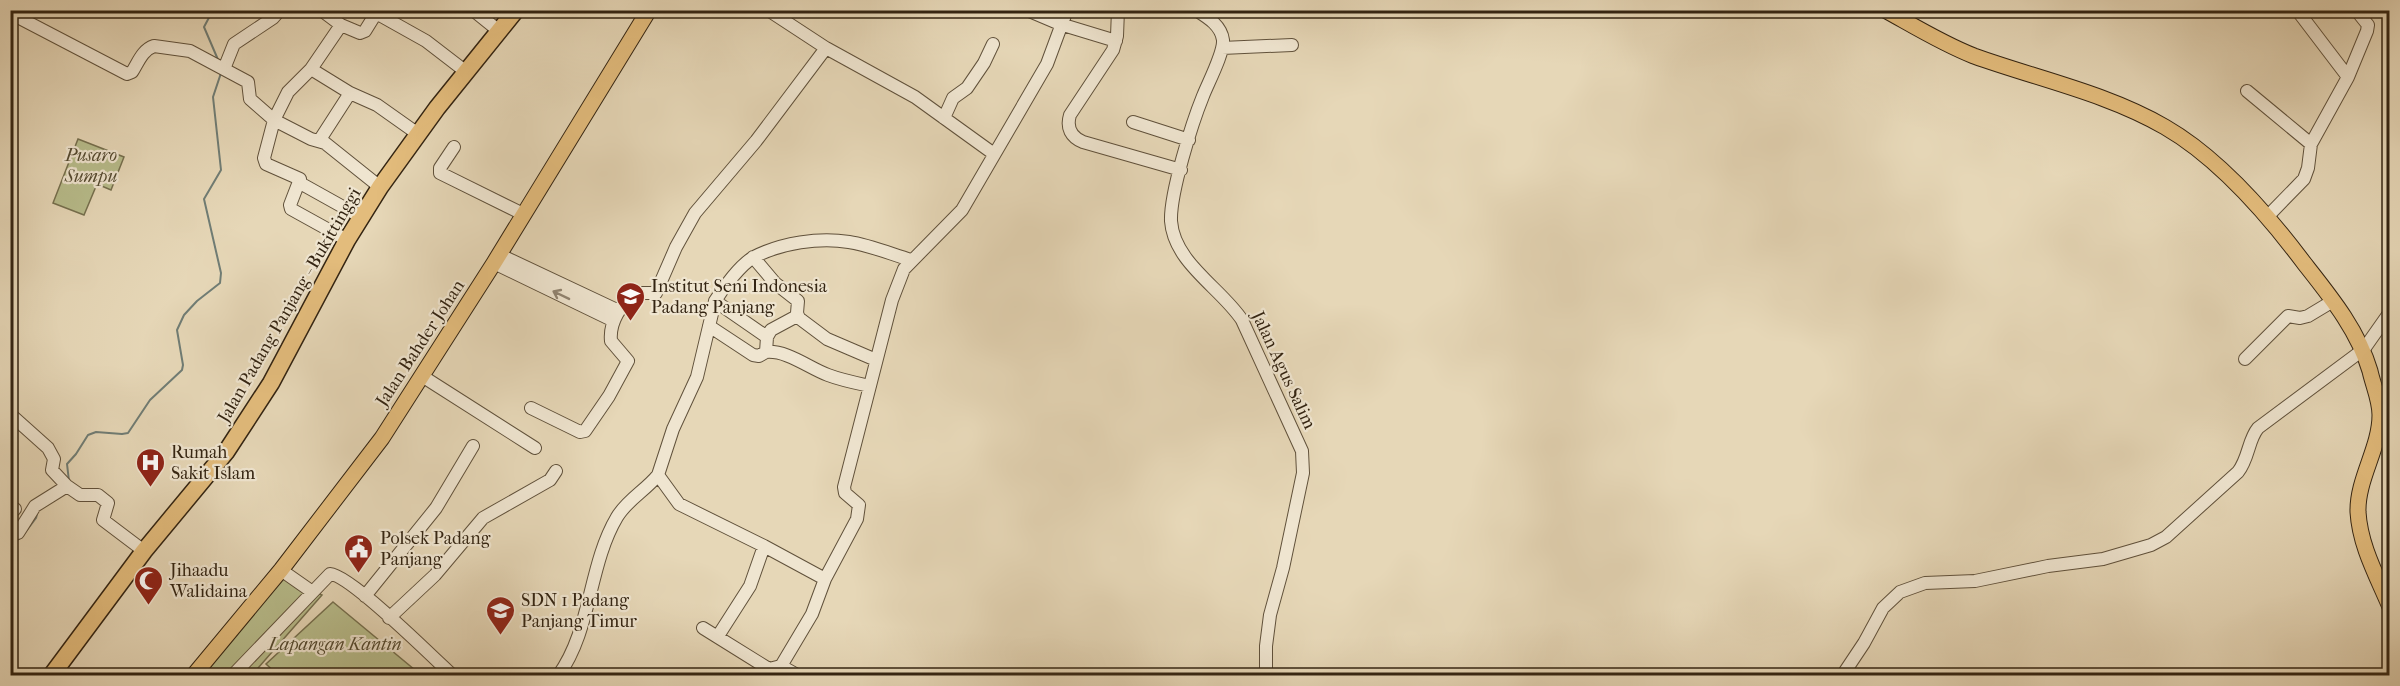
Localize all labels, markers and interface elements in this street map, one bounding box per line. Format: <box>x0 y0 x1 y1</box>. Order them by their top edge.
park label: Pusaro Sumpu <box>64 145 117 187</box>
street label: Jalan Padang Panjang - Bukittinggi <box>212 183 366 428</box>
street label: Jalan Bahder Johan <box>371 276 470 412</box>
place label: Institut Seni Indonesia Padang Panjang <box>651 276 828 318</box>
school or university icon: Institut Seni Indonesia Padang Panjang <box>614 280 646 322</box>
one-way arrow <box>553 289 571 301</box>
street label: Jalan Agus Salim <box>1246 306 1320 432</box>
place label: Rumah Sakit Islam <box>171 442 255 484</box>
hospital icon: Rumah Sakit Islam <box>134 446 166 488</box>
place label: Polsek Padang Panjang <box>380 528 491 570</box>
public building icon: Polsek Padang Panjang <box>343 532 375 574</box>
place label: Jihaadu Walidaina <box>168 560 248 602</box>
mosque icon: Jihaadu Walidaina <box>133 564 165 606</box>
place label: SDN 1 Padang Panjang Timur <box>521 590 637 632</box>
school or university icon: SDN 1 Padang Panjang Timur <box>484 594 516 636</box>
park label: Lapangan Kantin <box>266 634 402 655</box>

